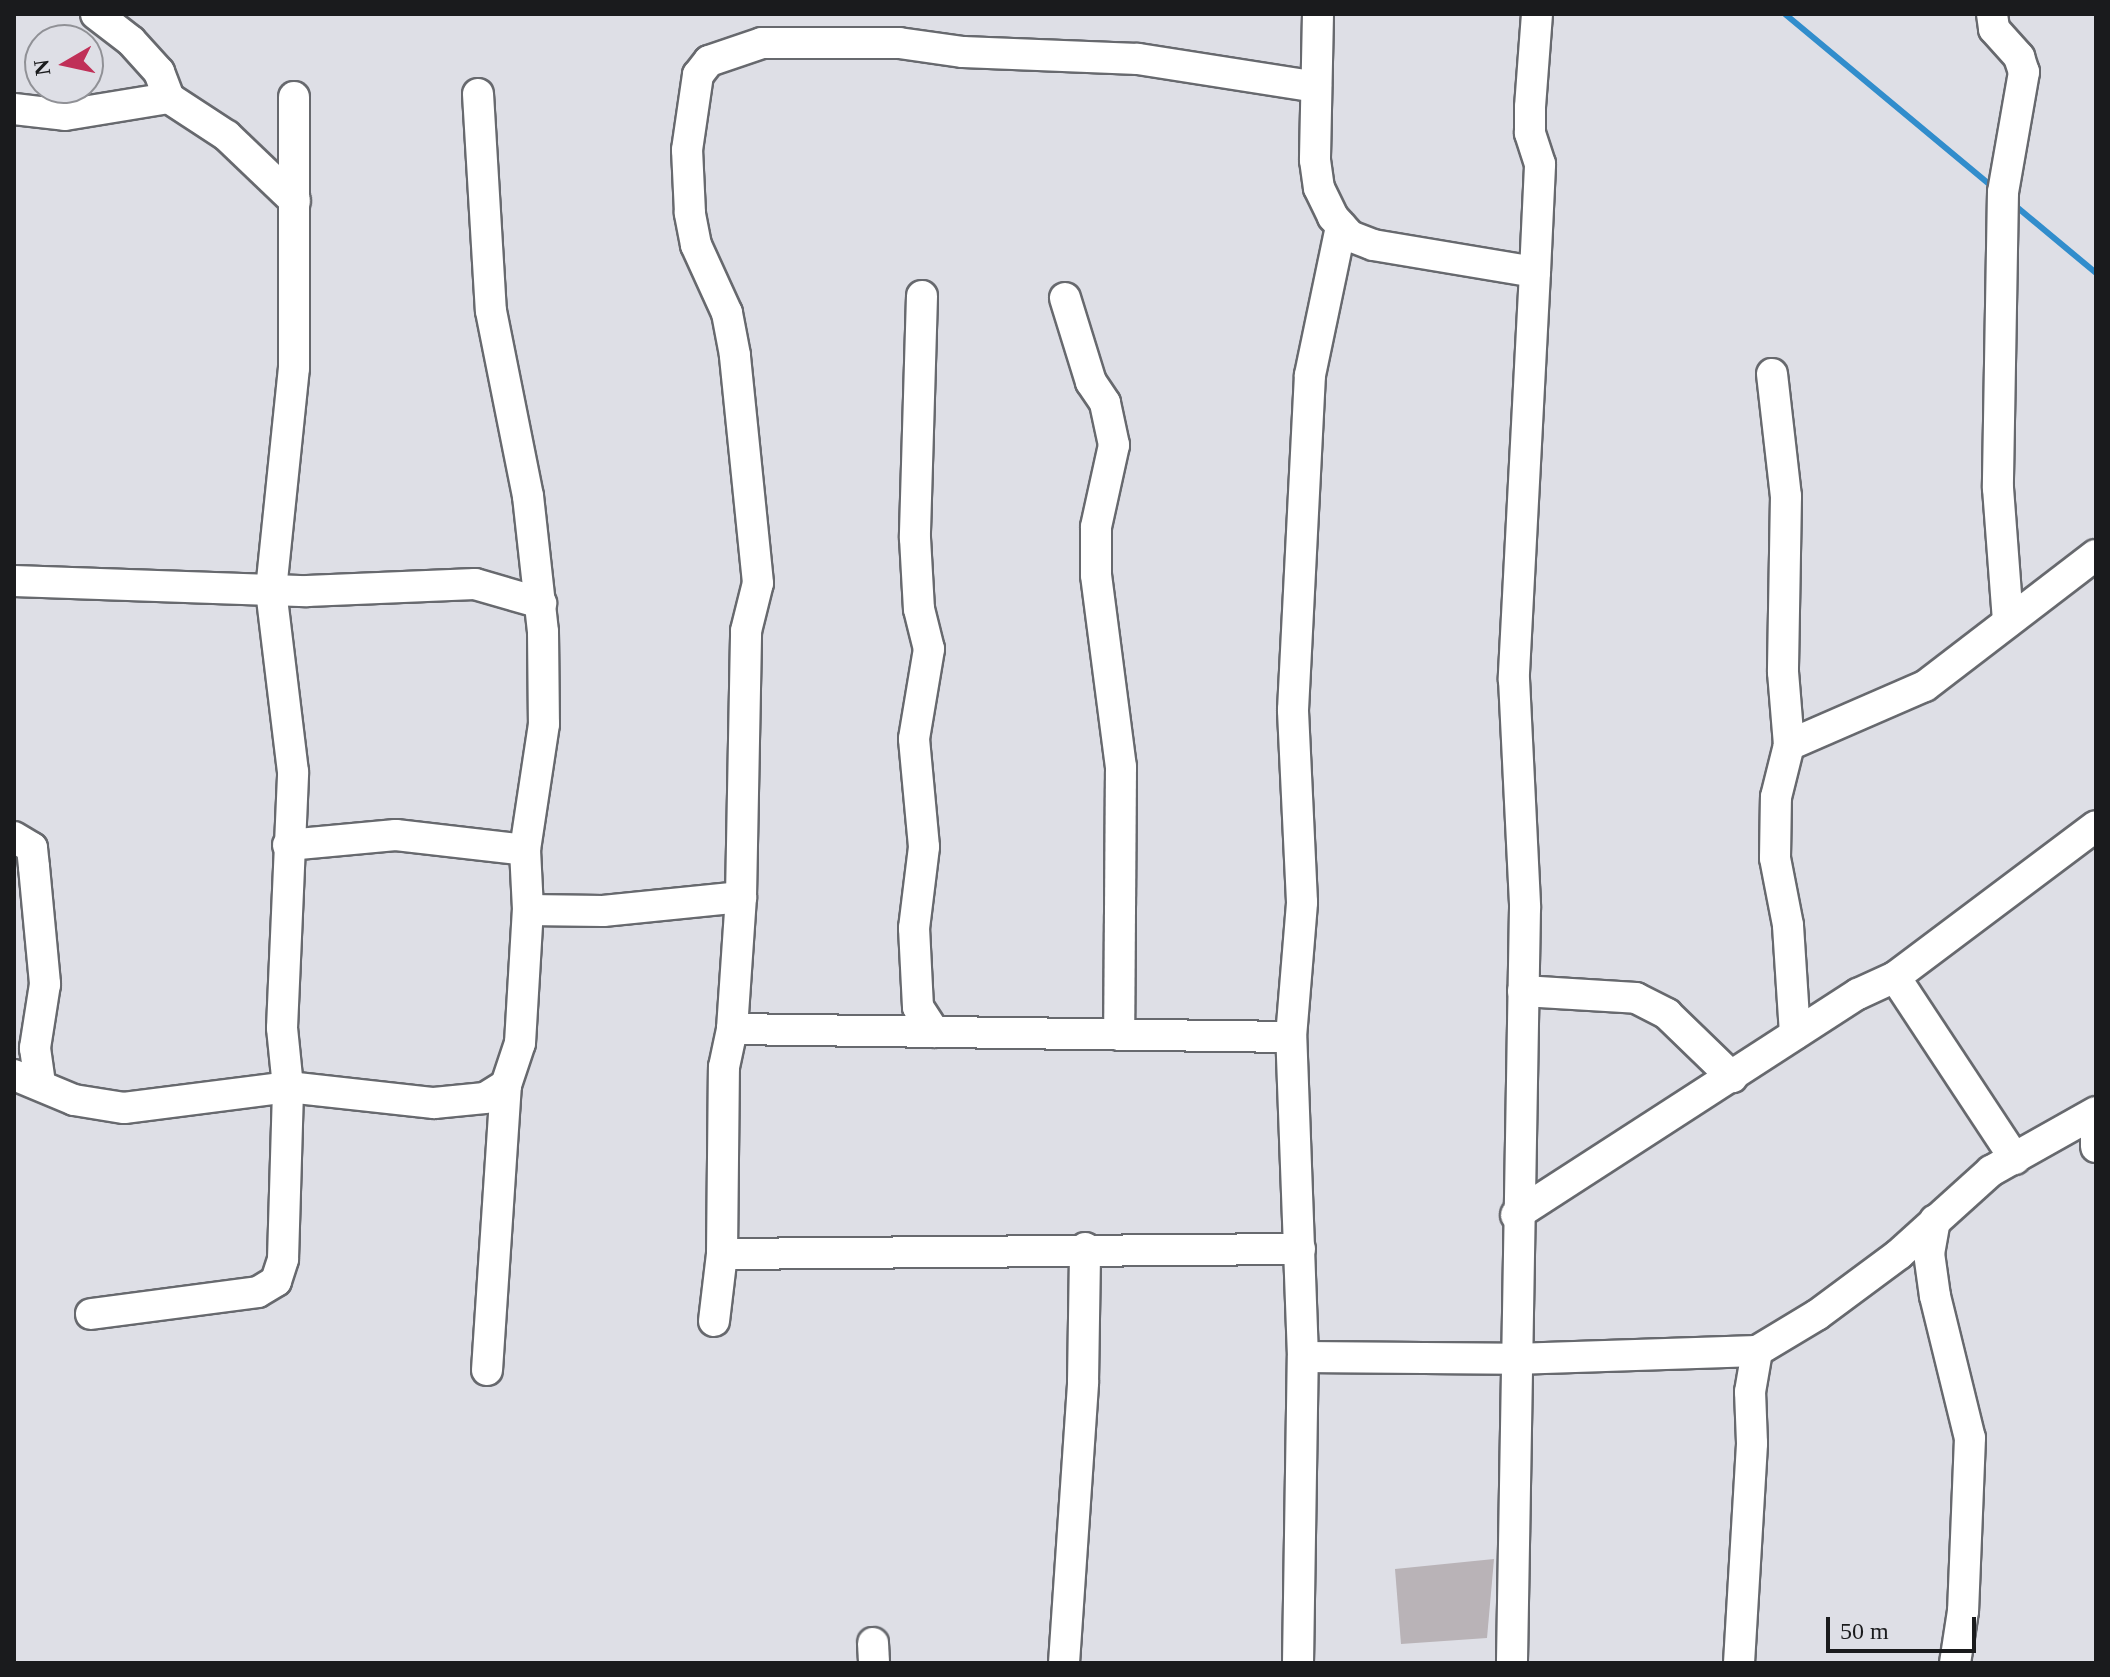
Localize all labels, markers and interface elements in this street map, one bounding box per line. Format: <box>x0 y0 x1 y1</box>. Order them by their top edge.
north arrow <box>24 24 104 104</box>
text: N <box>28 58 55 77</box>
scale bar <box>1830 1601 1980 1651</box>
text: 50 m <box>1840 1618 1889 1644</box>

